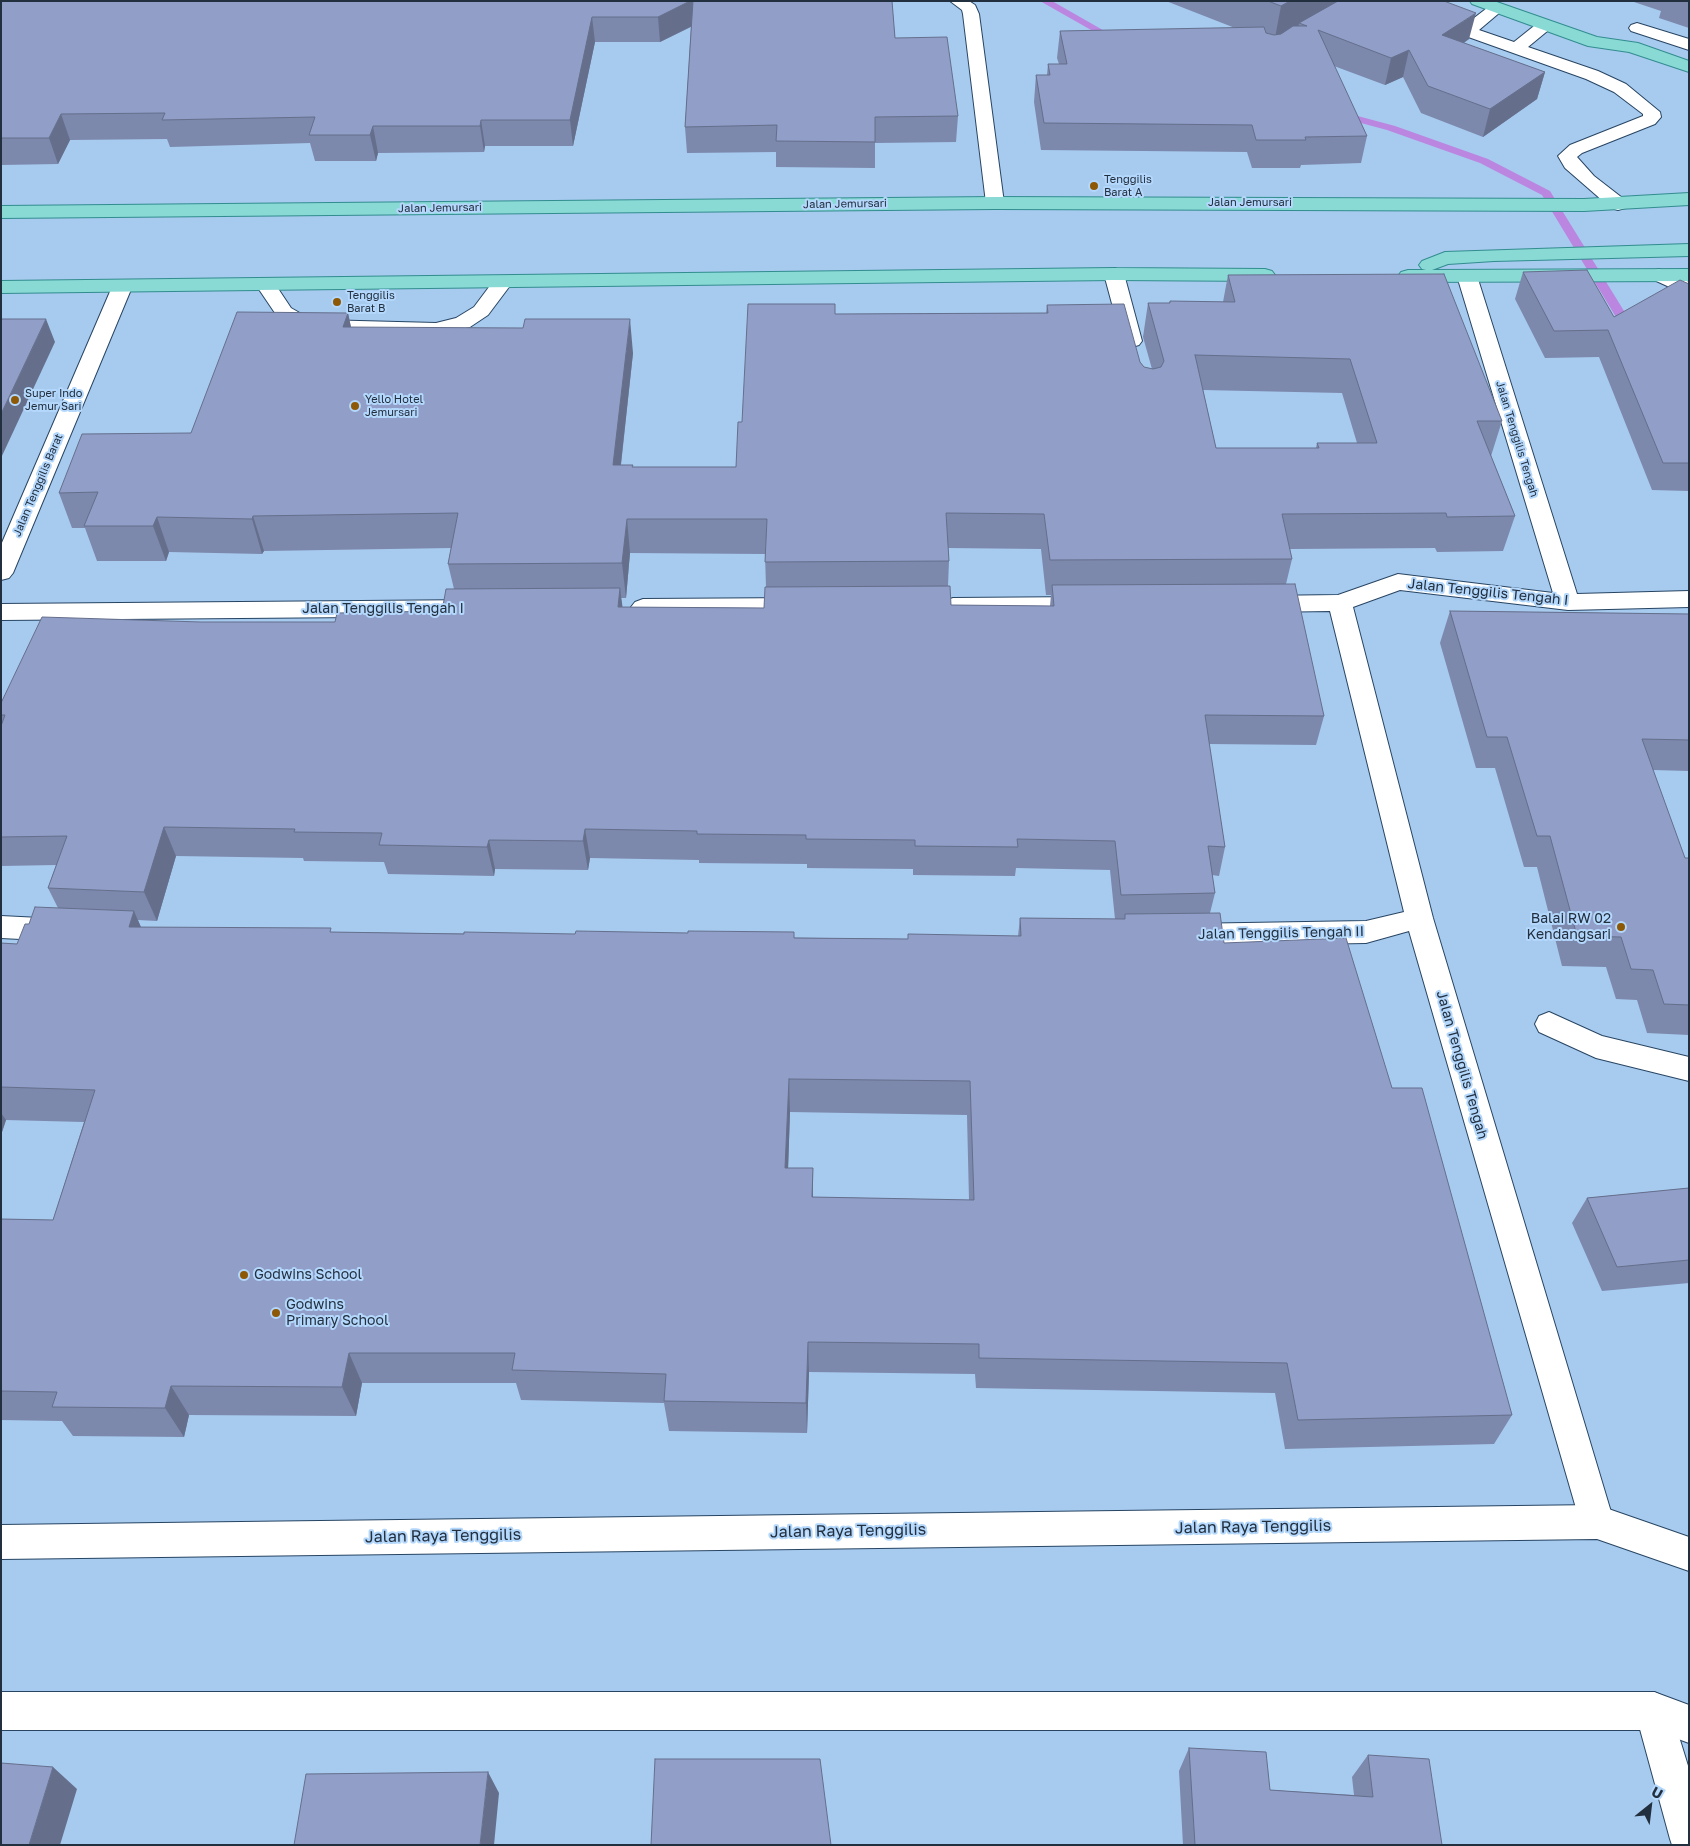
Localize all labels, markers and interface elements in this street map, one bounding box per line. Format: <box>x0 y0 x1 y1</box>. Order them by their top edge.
place label: Tenggilis Barat A <box>1104 173 1152 199</box>
marker: Tenggilis Barat A <box>1088 180 1100 192</box>
street label: Jalan Jemursari <box>1208 196 1292 210</box>
street label: Jalan Jemursari <box>803 197 887 211</box>
street label: Jalan Jemursari <box>398 201 482 215</box>
place label: Tenggilis Barat B <box>347 289 395 315</box>
marker: Tenggilis Barat B <box>331 296 343 308</box>
street label: Jalan Tenggilis Tengah <box>1493 379 1541 499</box>
place label: Super Indo Jemur Sari <box>25 387 82 413</box>
place label: Yello Hotel Jemursari <box>365 393 423 419</box>
marker: Super Indo Jemur Sari <box>9 394 21 406</box>
marker: Yello Hotel Jemursari <box>349 400 361 412</box>
street label: Jalan Tenggilis Barat <box>10 432 66 538</box>
street label: Jalan Tenggilis Tengah I <box>1407 575 1569 609</box>
street label: Jalan Tenggilis Tengah I <box>302 601 464 617</box>
place label: Balai RW 02 Kendangsari <box>1527 911 1611 944</box>
marker: Balai RW 02 Kendangsari <box>1615 921 1627 933</box>
street label: Jalan Tenggilis Tengah II <box>1198 923 1364 943</box>
street label: Jalan Tenggilis Tengah <box>1433 989 1491 1141</box>
place label: Godwins School <box>254 1267 362 1283</box>
marker: Godwins School <box>238 1269 250 1281</box>
place label: Godwins Primary School <box>286 1297 388 1330</box>
marker: Godwins Primary School <box>270 1307 282 1319</box>
street label: Jalan Raya Tenggilis <box>1175 1516 1331 1538</box>
street label: Jalan Raya Tenggilis <box>770 1520 926 1542</box>
street label: Jalan Raya Tenggilis <box>365 1525 521 1547</box>
north arrow <box>1625 1781 1675 1831</box>
text: U <box>1649 1783 1666 1802</box>

